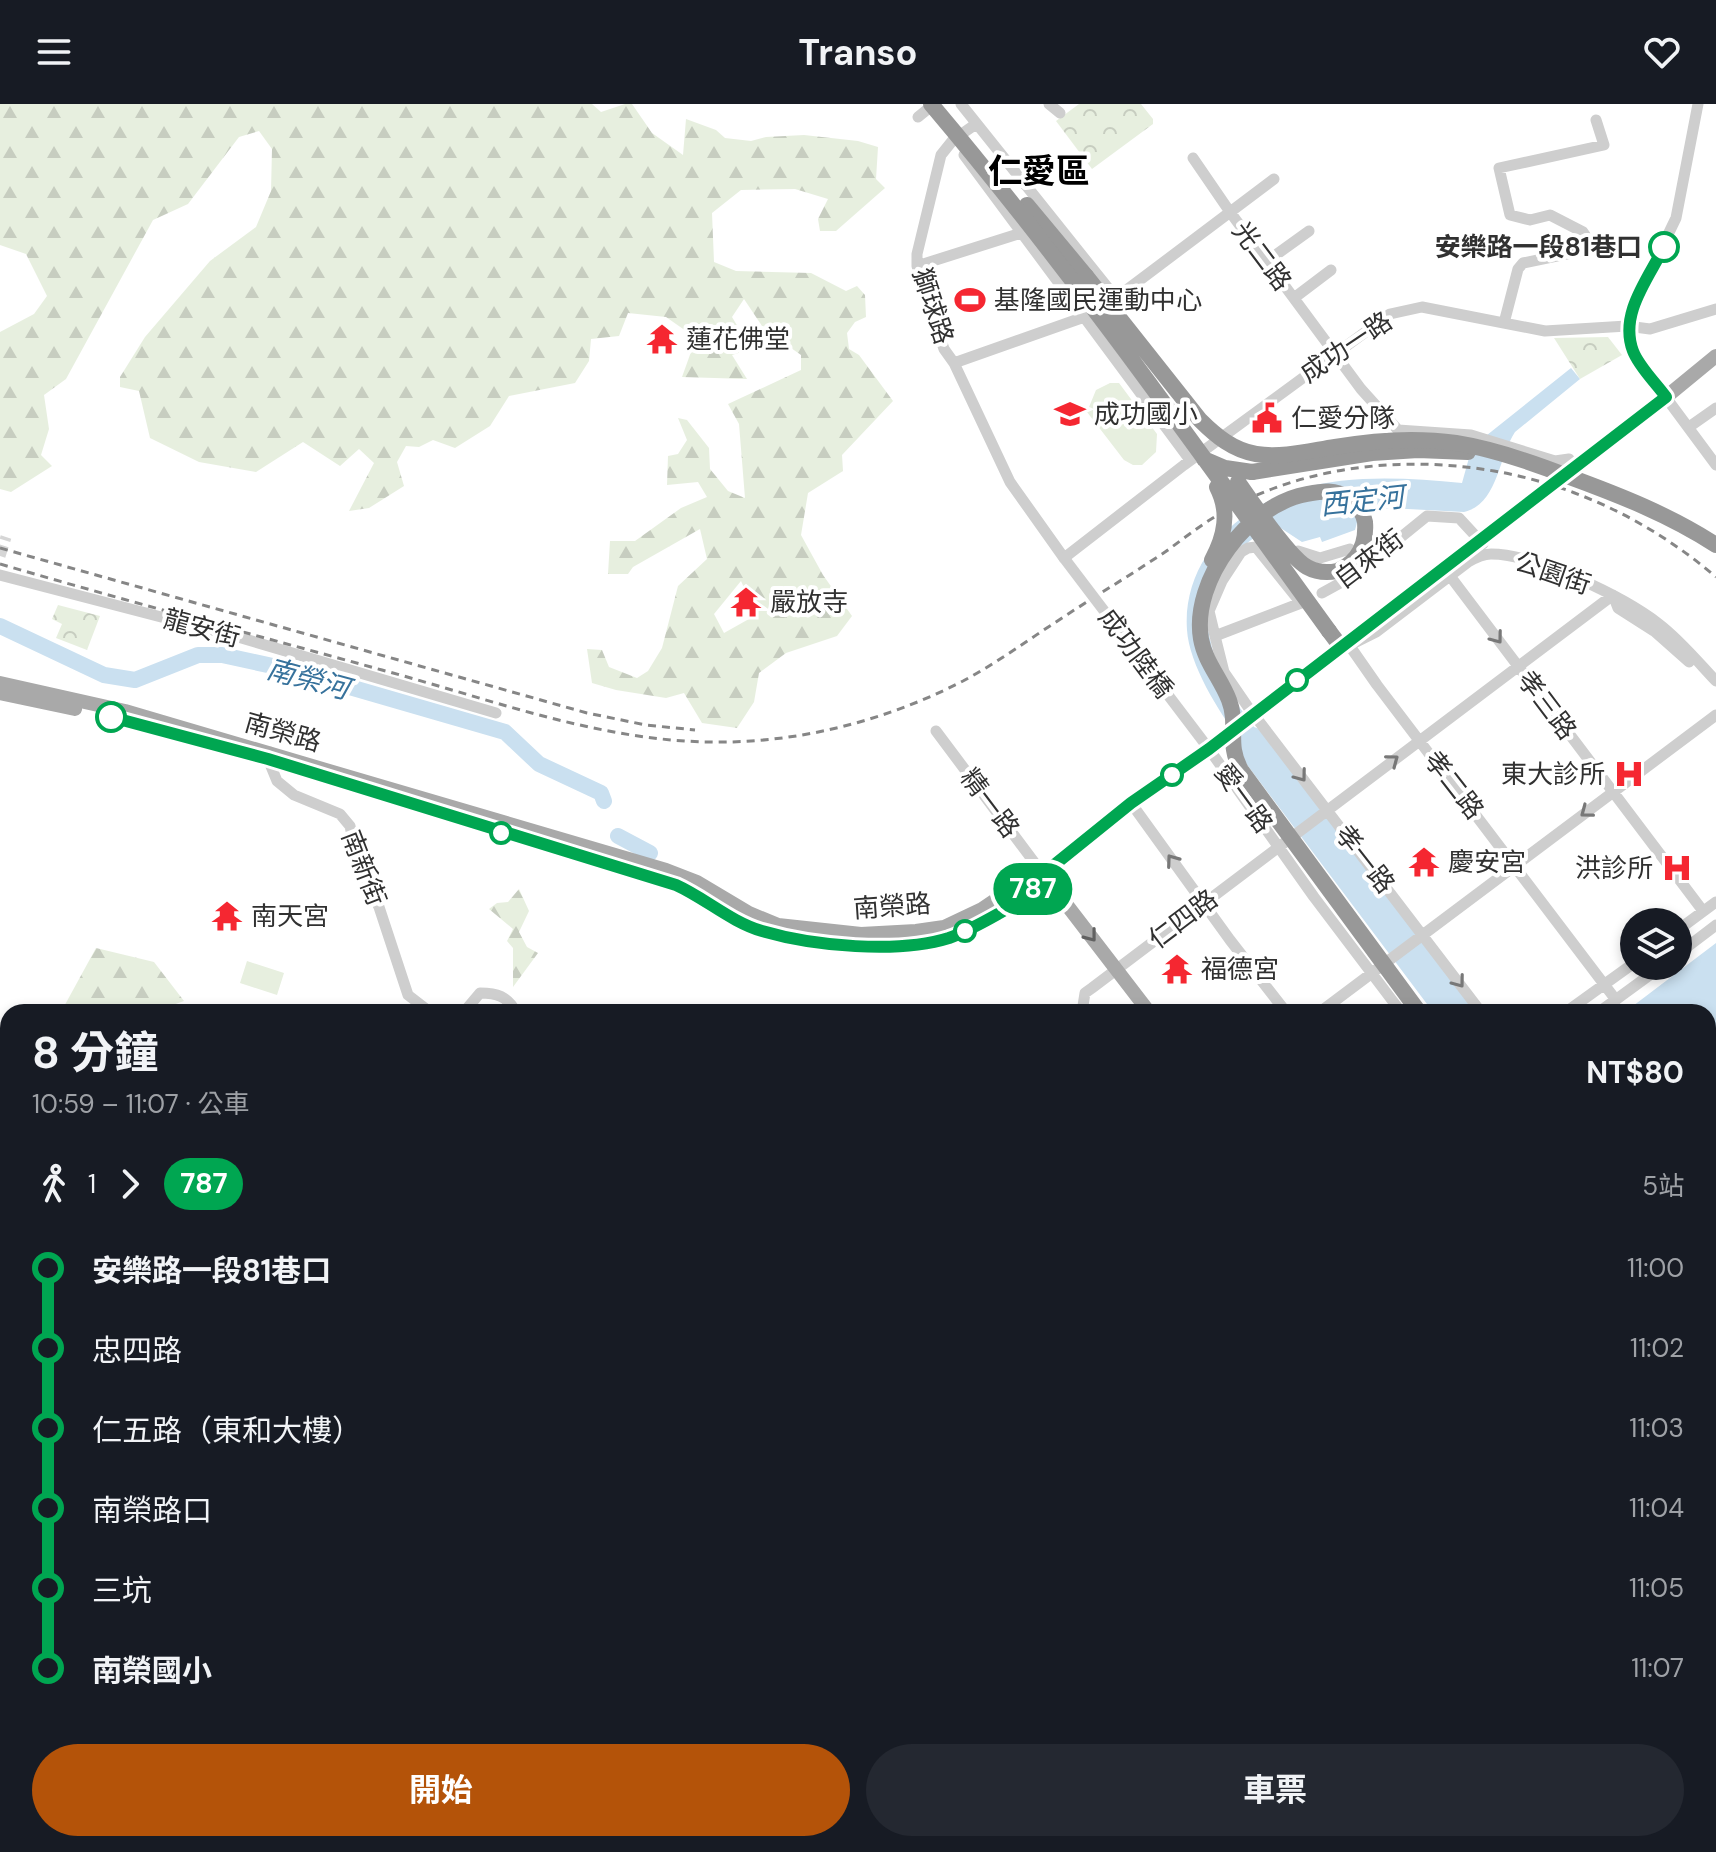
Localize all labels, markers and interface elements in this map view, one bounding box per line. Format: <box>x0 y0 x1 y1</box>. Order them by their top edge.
text: Transo <box>799 29 917 76</box>
icon: menu <box>32 30 76 74</box>
icon: heart <box>1640 30 1684 74</box>
district label: 仁愛區 <box>988 149 1090 194</box>
street label: 光二路 <box>1225 215 1299 297</box>
place label: 安樂路一段81巷口 <box>1435 230 1642 264</box>
marker: 安樂路一段81巷口 <box>1649 232 1679 262</box>
street label: 獅球路 <box>905 264 961 348</box>
sports icon: 基隆國民運動中心 <box>953 283 987 317</box>
place label: 基隆國民運動中心 <box>994 283 1202 317</box>
street label: 成功一路 <box>1293 304 1399 390</box>
temple icon: 蓮花佛堂 <box>645 322 679 356</box>
place label: 蓮花佛堂 <box>686 322 790 356</box>
school or university icon: 成功國小 <box>1053 397 1087 431</box>
place label: 成功國小 <box>1094 397 1198 431</box>
public building icon: 仁愛分隊 <box>1250 401 1284 435</box>
place label: 仁愛分隊 <box>1291 401 1395 435</box>
water label: 西定河 <box>1318 478 1411 524</box>
street label: 自來街 <box>1328 522 1410 596</box>
street label: 公園街 <box>1511 544 1595 602</box>
temple icon: 嚴放寺 <box>729 585 763 619</box>
place label: 嚴放寺 <box>770 585 848 619</box>
street label: 龍安街 <box>160 601 244 655</box>
street label: 成功陸橋 <box>1091 601 1181 705</box>
one-way arrow <box>1487 629 1501 644</box>
water label: 南榮河 <box>263 650 358 709</box>
street label: 孝三路 <box>1510 664 1584 746</box>
unlabelled marker <box>1286 669 1308 691</box>
unlabelled marker <box>96 702 126 732</box>
street label: 南榮路 <box>241 705 325 759</box>
street label: 孝二路 <box>1417 744 1491 826</box>
one-way arrow <box>1384 755 1399 769</box>
street label: 愛一路 <box>1207 756 1281 840</box>
place label: 東大診所 <box>1501 757 1605 791</box>
hospital icon: 東大診所 <box>1612 757 1646 791</box>
street label: 精一路 <box>953 762 1027 844</box>
unlabelled marker <box>1161 764 1183 786</box>
one-way arrow <box>1291 767 1305 782</box>
one-way arrow <box>1581 803 1595 817</box>
street label: 孝一路 <box>1328 818 1402 900</box>
unlabelled marker <box>490 822 512 844</box>
street label: 南新街 <box>334 825 394 911</box>
temple icon: 慶安宮 <box>1407 845 1441 879</box>
place label: 慶安宮 <box>1448 845 1526 879</box>
place label: 洪診所 <box>1575 851 1653 885</box>
hospital icon: 洪診所 <box>1660 851 1694 885</box>
one-way arrow <box>1168 854 1182 869</box>
line badge: 787 <box>987 863 1079 915</box>
text: 787 <box>1009 870 1057 907</box>
street label: 仁四路 <box>1142 882 1224 956</box>
street label: 南榮路 <box>852 886 932 926</box>
temple icon: 南天宮 <box>210 899 244 933</box>
place label: 南天宮 <box>251 899 329 933</box>
map controls <box>1620 908 1692 980</box>
button: layers <box>1620 908 1692 980</box>
unlabelled marker <box>954 920 976 942</box>
one-way arrow <box>1081 927 1096 941</box>
temple icon: 福德宮 <box>1160 952 1194 986</box>
place label: 福德宮 <box>1201 952 1279 986</box>
one-way arrow <box>1449 974 1463 988</box>
text: 8 分鐘 <box>32 1024 158 1082</box>
text: NT$80 <box>1586 1053 1684 1092</box>
text: 10:59 – 11:07 · 公車 <box>32 1087 250 1121</box>
icon: walk <box>32 1162 76 1206</box>
icon: forward <box>108 1162 152 1206</box>
text: 787 <box>180 1165 227 1202</box>
text: 1 <box>88 1167 96 1201</box>
text: 5站 <box>1642 1169 1684 1203</box>
text: 安樂路一段81巷口 <box>92 1251 331 1290</box>
text: 11:00 <box>1627 1251 1684 1285</box>
text: 忠四路 <box>92 1331 182 1370</box>
text: 11:02 <box>1630 1331 1684 1365</box>
text: 仁五路（東和大樓） <box>92 1411 362 1450</box>
text: 11:03 <box>1629 1411 1684 1445</box>
text: 南榮路口 <box>92 1491 212 1530</box>
text: 11:04 <box>1629 1491 1684 1525</box>
text: 三坑 <box>92 1571 152 1610</box>
text: 11:05 <box>1629 1571 1684 1605</box>
text: 南榮國小 <box>92 1651 212 1690</box>
text: 11:07 <box>1631 1651 1684 1685</box>
button: 開始 <box>32 1744 850 1836</box>
button: 車票 <box>866 1744 1684 1836</box>

